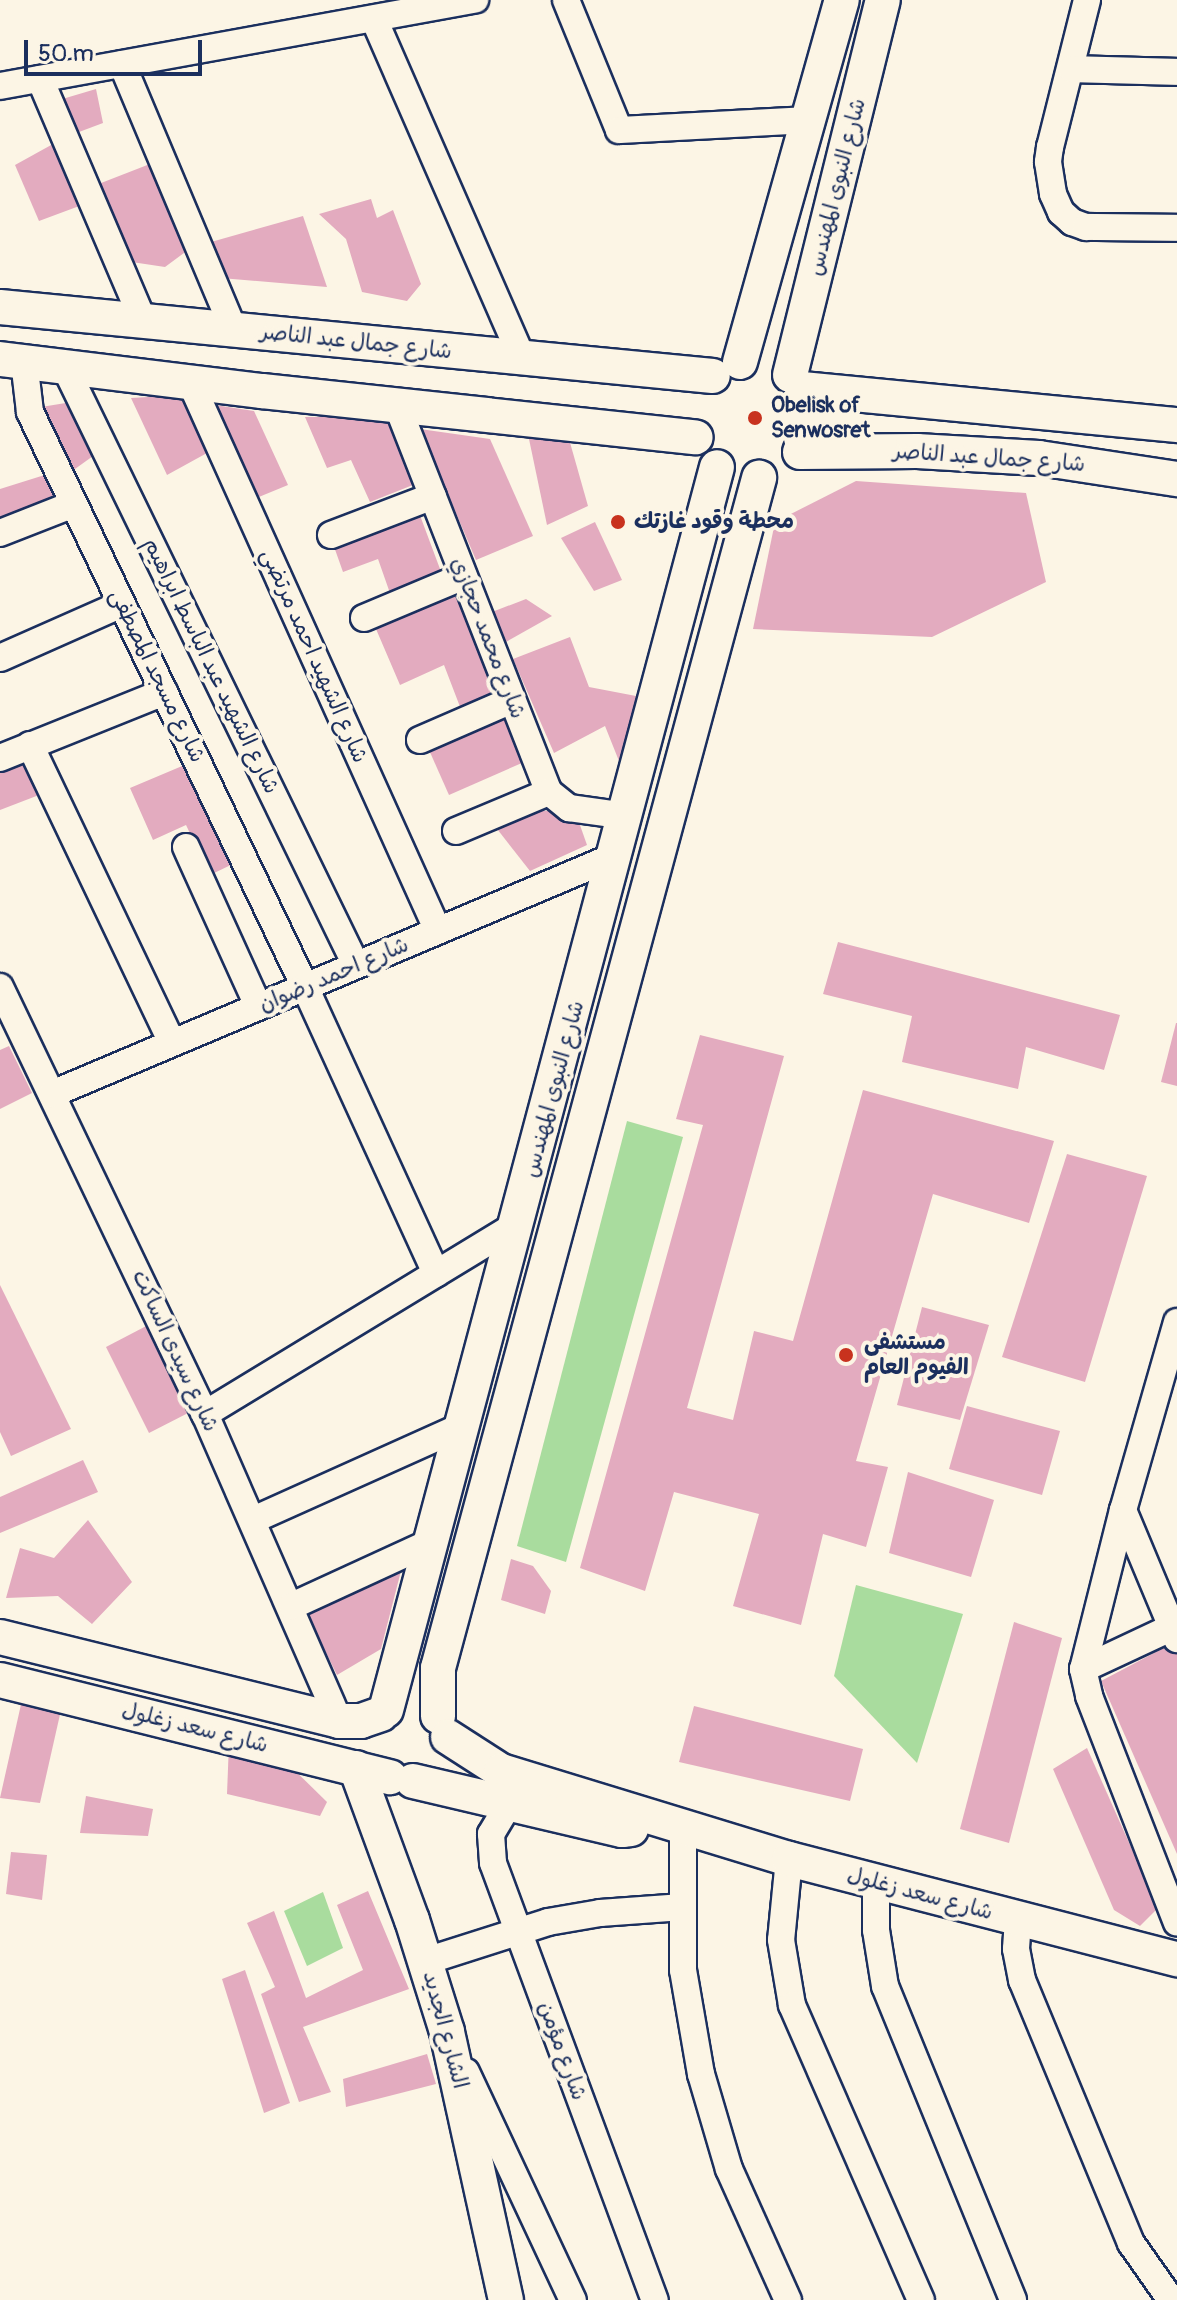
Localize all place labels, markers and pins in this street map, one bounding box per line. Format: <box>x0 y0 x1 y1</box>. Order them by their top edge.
place label: Obelisk of Senwosret <box>771 392 870 444</box>
marker: Obelisk of Senwosret <box>746 409 764 427</box>
place label: محطة وقود غازتك <box>634 509 794 535</box>
marker: محطة وقود غازتك <box>609 513 627 531</box>
place label: مستشفى الفيوم العام <box>864 1329 969 1380</box>
marker: مستشفى الفيوم العام <box>835 1344 857 1366</box>

